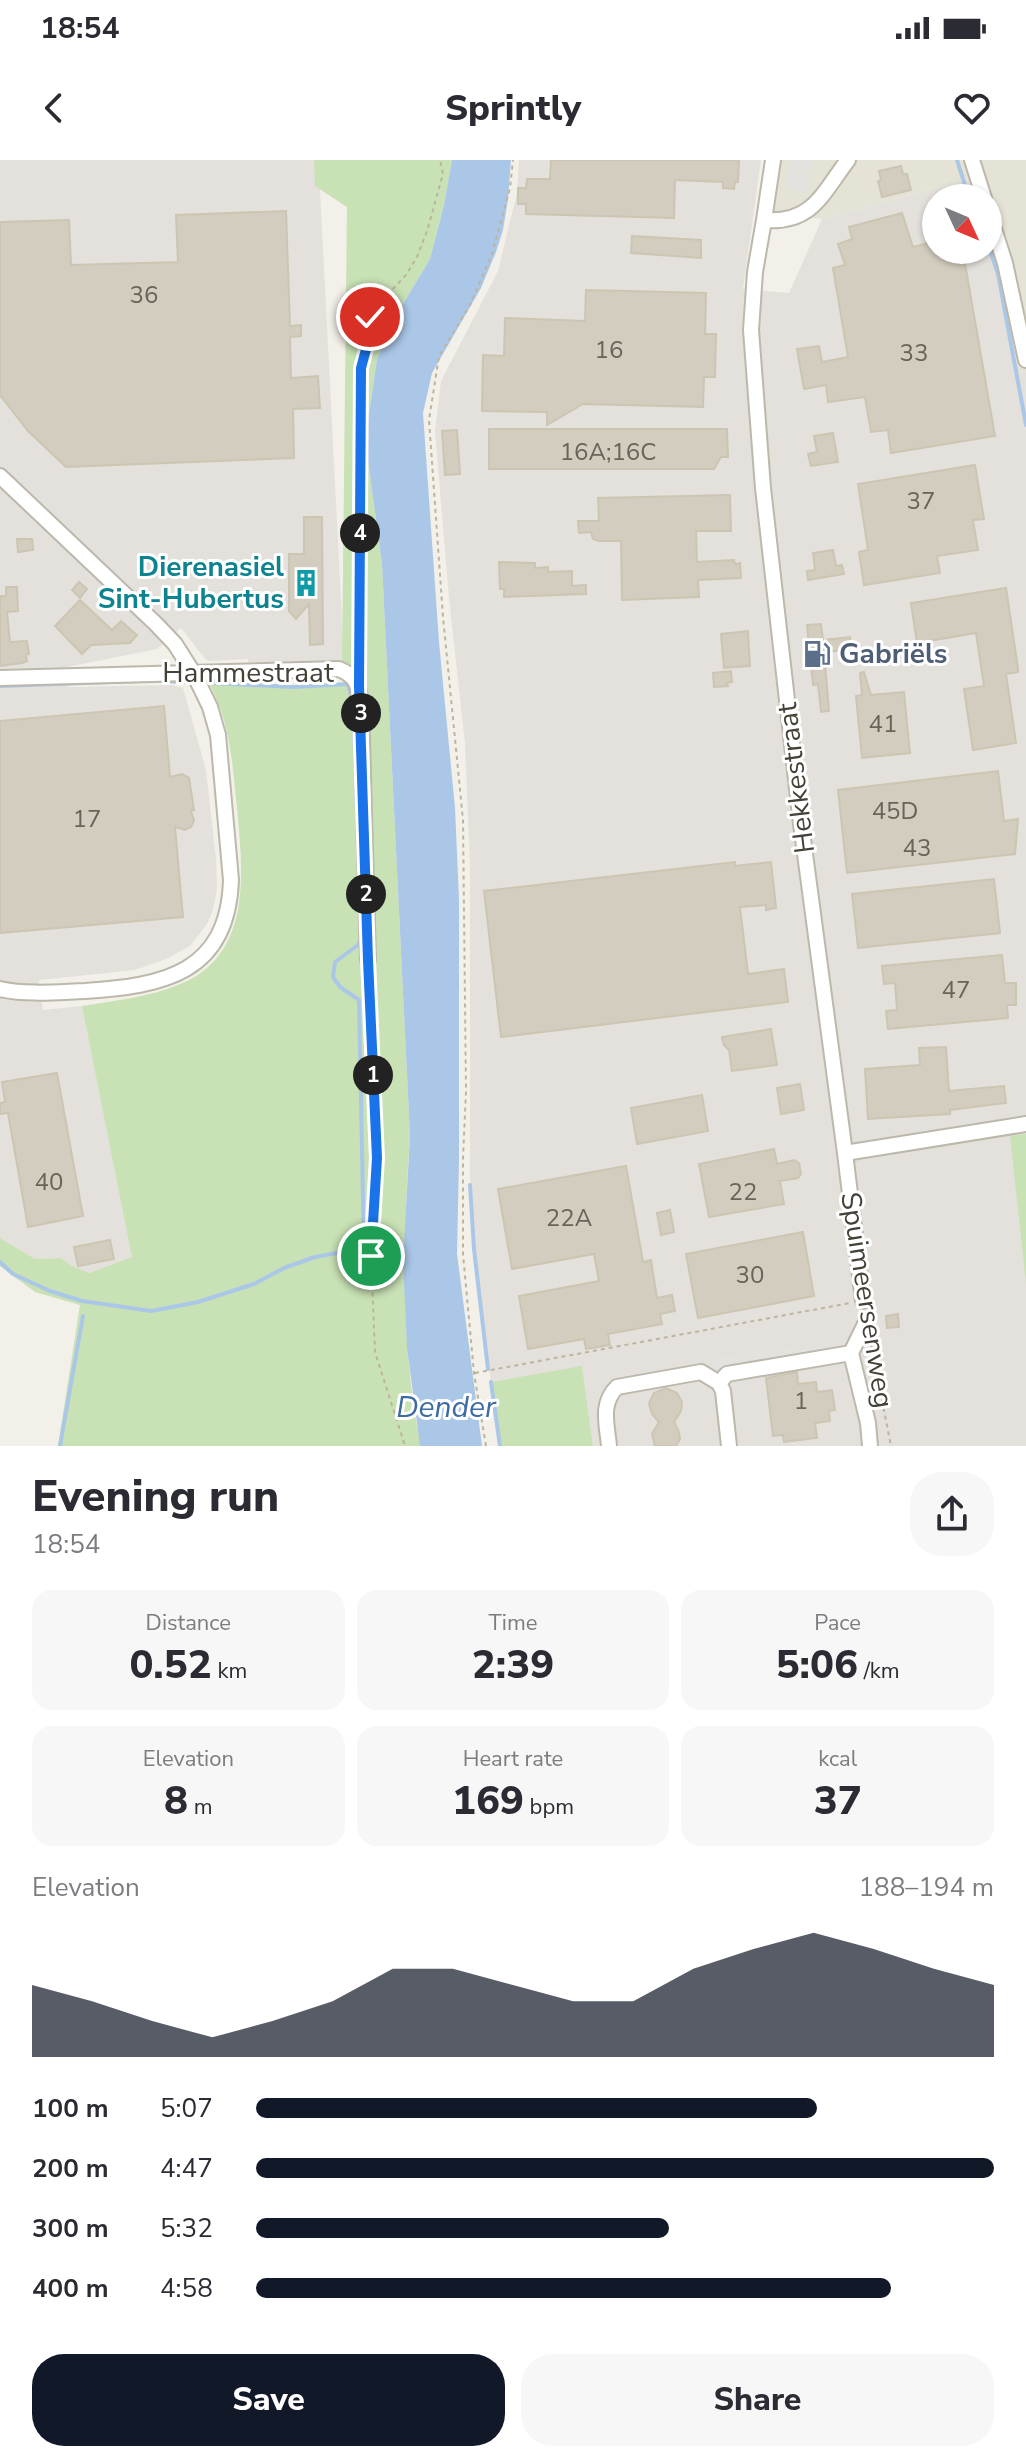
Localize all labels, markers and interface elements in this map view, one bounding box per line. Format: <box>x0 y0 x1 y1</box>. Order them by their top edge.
text: 18:54 <box>40 8 119 49</box>
text: Sprintly <box>445 84 581 133</box>
icon: back <box>32 86 76 130</box>
icon: heart <box>950 86 994 130</box>
north arrow <box>922 184 1002 264</box>
map controls <box>922 184 1002 264</box>
house number: 36 <box>130 279 158 311</box>
pin <box>336 283 404 351</box>
icon: check <box>348 295 392 339</box>
house number: 16 <box>595 334 623 366</box>
house number: 33 <box>900 337 928 369</box>
house number: 16A;16C <box>560 436 656 468</box>
house number: 37 <box>907 485 935 517</box>
pin: 4 <box>340 513 380 553</box>
text: 4 <box>353 518 367 548</box>
place label: Dierenasiel Sint-Hubertus <box>98 548 284 618</box>
building icon: Dierenasiel Sint-Hubertus <box>291 568 321 598</box>
place label: Gabriëls <box>839 635 947 673</box>
fuel station icon: Gabriëls <box>802 639 832 669</box>
street label: Hammestraat <box>162 654 334 692</box>
pin: 3 <box>341 693 381 733</box>
text: 3 <box>354 698 368 728</box>
street label: Hekkestraat <box>768 700 824 855</box>
house number: 41 <box>869 708 897 740</box>
house number: 45D <box>872 795 918 827</box>
house number: 17 <box>73 803 101 835</box>
house number: 43 <box>903 832 931 864</box>
pin: 2 <box>346 874 386 914</box>
text: 2 <box>359 879 373 909</box>
house number: 47 <box>942 974 970 1006</box>
pin: 1 <box>353 1055 393 1095</box>
text: 1 <box>366 1060 380 1090</box>
house number: 40 <box>35 1166 63 1198</box>
house number: 22 <box>729 1176 757 1208</box>
street label: Spuimeersenweg <box>831 1189 903 1411</box>
house number: 22A <box>546 1202 593 1234</box>
pin <box>337 1222 405 1290</box>
icon: arrive <box>349 1234 393 1278</box>
house number: 30 <box>736 1259 764 1291</box>
house number: 1 <box>794 1385 808 1417</box>
water label: Dender <box>396 1387 497 1428</box>
text: Evening run <box>32 1467 279 1527</box>
button: share <box>910 1472 994 1556</box>
text: 18:54 <box>32 1527 100 1562</box>
text: Distance <box>146 1608 231 1638</box>
text: Time <box>489 1608 537 1638</box>
text: Pace <box>814 1608 861 1638</box>
text: 0.52 <box>129 1638 212 1692</box>
text: 2:39 <box>472 1638 554 1692</box>
text: 5:06 <box>776 1638 858 1692</box>
text: km <box>212 1656 247 1686</box>
text: /km <box>858 1656 900 1686</box>
text: Elevation <box>143 1744 234 1774</box>
text: Heart rate <box>463 1744 563 1774</box>
text: kcal <box>818 1744 857 1774</box>
text: 8 <box>164 1774 188 1828</box>
text: 169 <box>452 1774 524 1828</box>
text: 37 <box>814 1774 862 1828</box>
text: m <box>188 1792 213 1822</box>
text: bpm <box>524 1792 574 1822</box>
text: Elevation <box>32 1870 140 1905</box>
text: 188–194 m <box>858 1870 994 1905</box>
text: 100 m <box>32 2091 109 2126</box>
text: 5:07 <box>160 2091 213 2126</box>
text: 200 m <box>32 2151 109 2186</box>
text: 4:47 <box>160 2151 213 2186</box>
text: 300 m <box>32 2211 109 2246</box>
text: 5:32 <box>160 2211 213 2246</box>
text: 400 m <box>32 2271 109 2306</box>
text: 4:58 <box>160 2271 213 2306</box>
button: Save <box>32 2354 505 2446</box>
button: Share <box>521 2354 994 2446</box>

